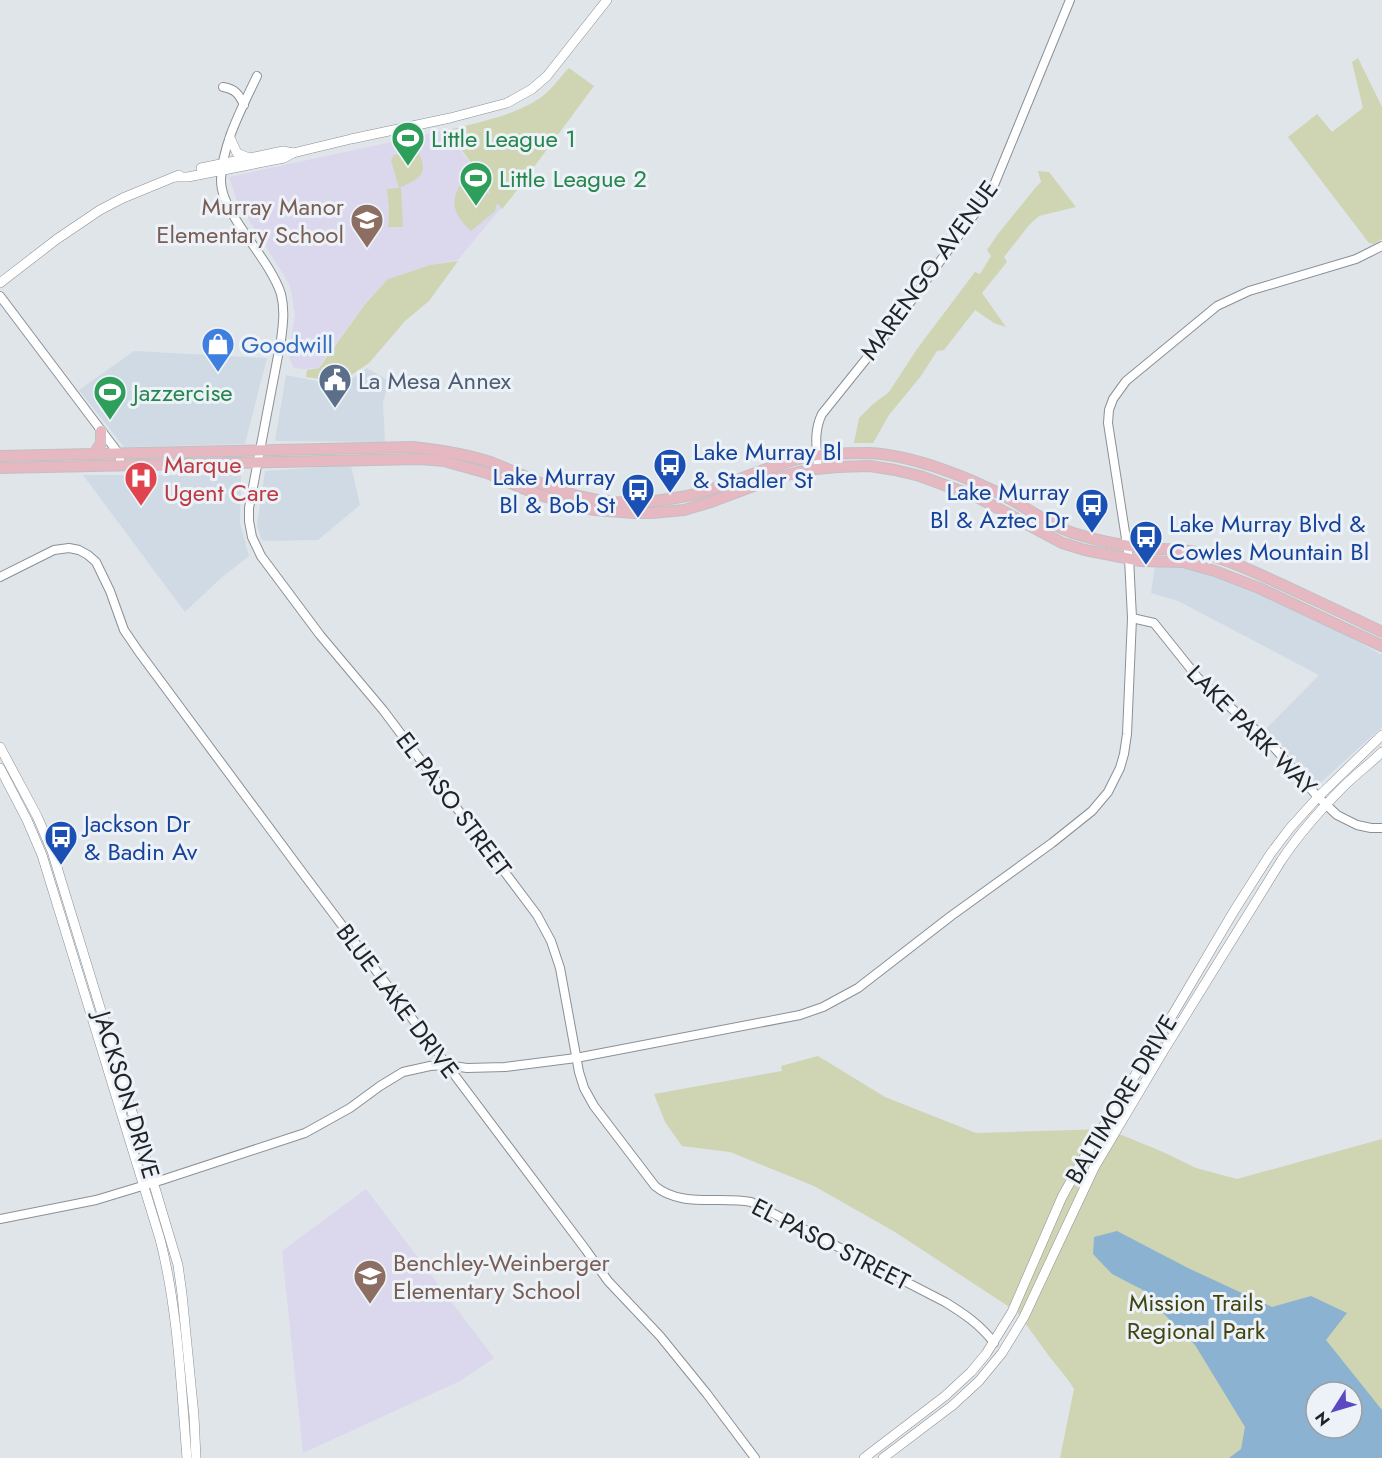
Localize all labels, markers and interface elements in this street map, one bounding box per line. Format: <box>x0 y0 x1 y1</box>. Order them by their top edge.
sports icon: Little League 1 <box>390 120 426 167</box>
place label: Little League 1 <box>431 121 576 156</box>
sports icon: Little League 2 <box>458 160 494 207</box>
place label: Little League 2 <box>499 161 647 196</box>
street label: MARENGO AVENUE <box>852 173 1006 367</box>
place label: Murray Manor Elementary School <box>156 189 345 252</box>
school or university icon: Murray Manor Elementary School <box>349 202 385 249</box>
shop icon: Goodwill <box>200 326 236 373</box>
place label: Goodwill <box>241 327 333 362</box>
public building icon: La Mesa Annex <box>317 362 353 409</box>
place label: La Mesa Annex <box>358 363 512 398</box>
sports icon: Jazzercise <box>92 374 128 421</box>
place label: Jazzercise <box>130 375 233 410</box>
place label: Lake Murray Bl & Stadler St <box>693 434 842 497</box>
place label: Marque Ugent Care <box>164 447 279 510</box>
bus stop icon: Lake Murray Bl & Stadler St <box>652 447 688 494</box>
place label: Lake Murray Bl & Bob St <box>492 459 615 522</box>
hospital icon: Marque Ugent Care <box>123 460 159 507</box>
bus stop icon: Lake Murray Bl & Bob St <box>620 472 656 519</box>
place label: Lake Murray Bl & Aztec Dr <box>930 474 1070 537</box>
bus stop icon: Lake Murray Bl & Aztec Dr <box>1074 487 1110 534</box>
place label: Lake Murray Blvd & Cowles Mountain Bl <box>1169 506 1369 569</box>
bus stop icon: Lake Murray Blvd & Cowles Mountain Bl <box>1128 519 1164 566</box>
street label: LAKE PARK WAY <box>1179 657 1325 803</box>
street label: EL PASO STREET <box>388 724 520 884</box>
place label: Jackson Dr & Badin Av <box>81 806 198 869</box>
bus stop icon: Jackson Dr & Badin Av <box>43 819 79 866</box>
street label: BLUE LAKE DRIVE <box>328 916 468 1086</box>
street label: JACKSON DRIVE <box>84 1004 169 1183</box>
street label: BALTIMORE DRIVE <box>1057 1008 1185 1190</box>
street label: EL PASO STREET <box>746 1189 916 1299</box>
place label: Benchley-Weinberger Elementary School <box>393 1245 611 1308</box>
school or university icon: Benchley-Weinberger Elementary School <box>352 1258 388 1305</box>
park label: Mission Trails Regional Park <box>1127 1285 1266 1348</box>
north arrow <box>1304 1380 1364 1440</box>
text: N <box>1309 1407 1335 1431</box>

